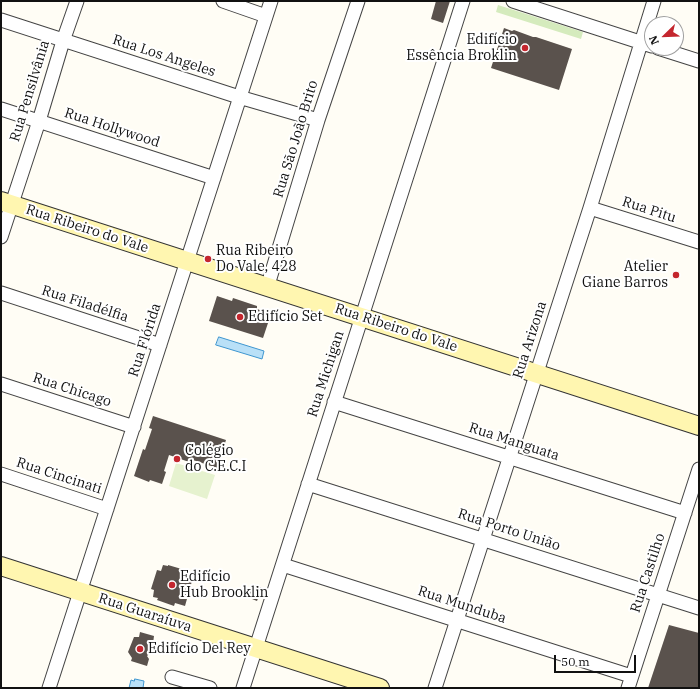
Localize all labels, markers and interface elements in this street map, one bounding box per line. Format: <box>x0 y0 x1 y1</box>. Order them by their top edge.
north arrow <box>644 16 684 56</box>
street label: Rua Los Angeles <box>110 31 218 81</box>
place label: Edifício Essência Broklin <box>406 32 517 64</box>
text: N <box>646 34 662 47</box>
street label: Rua Pensilvânia <box>7 38 53 144</box>
marker: Edifício Essência Broklin <box>520 43 530 53</box>
street label: Rua São João Brito <box>270 78 322 200</box>
street label: Rua Hollywood <box>62 105 162 151</box>
street label: Rua Pitu <box>620 193 678 227</box>
street label: Rua Ribeiro do Vale <box>24 201 150 257</box>
place label: Rua Ribeiro Do Vale, 428 <box>216 243 297 276</box>
marker: Rua Ribeiro Do Vale, 428 <box>203 254 213 264</box>
place label: Atelier Giane Barros <box>582 259 668 292</box>
marker: Atelier Giane Barros <box>671 270 681 280</box>
street label: Rua Filadélfia <box>39 282 131 326</box>
street label: Rua Arizona <box>510 299 550 381</box>
street label: Rua Ribeiro do Vale <box>333 300 459 356</box>
street label: Rua Flórida <box>125 301 165 379</box>
place label: Edifício Set <box>248 309 322 325</box>
marker: Edifício Set <box>235 312 245 322</box>
street label: Rua Michigan <box>304 329 348 419</box>
street label: Rua Chicago <box>31 369 113 411</box>
street label: Rua Manguata <box>467 419 561 465</box>
place label: Colégio do C.E.C.I <box>185 443 246 476</box>
street label: Rua Cincinati <box>14 454 104 498</box>
marker: Colégio do C.E.C.I <box>172 454 182 464</box>
street label: Rua Porto União <box>456 505 562 555</box>
street label: Rua Castilho <box>627 531 669 615</box>
place label: Edifício Hub Brooklin <box>180 569 269 602</box>
marker: Edifício Hub Brooklin <box>167 580 177 590</box>
street label: Rua Munduba <box>416 583 508 627</box>
street label: Rua Guaraíuva <box>96 590 194 636</box>
place label: Edifício Del Rey <box>148 641 251 657</box>
marker: Edifício Del Rey <box>135 644 145 654</box>
scale bar <box>556 647 638 673</box>
text: 50 m <box>561 654 590 669</box>

